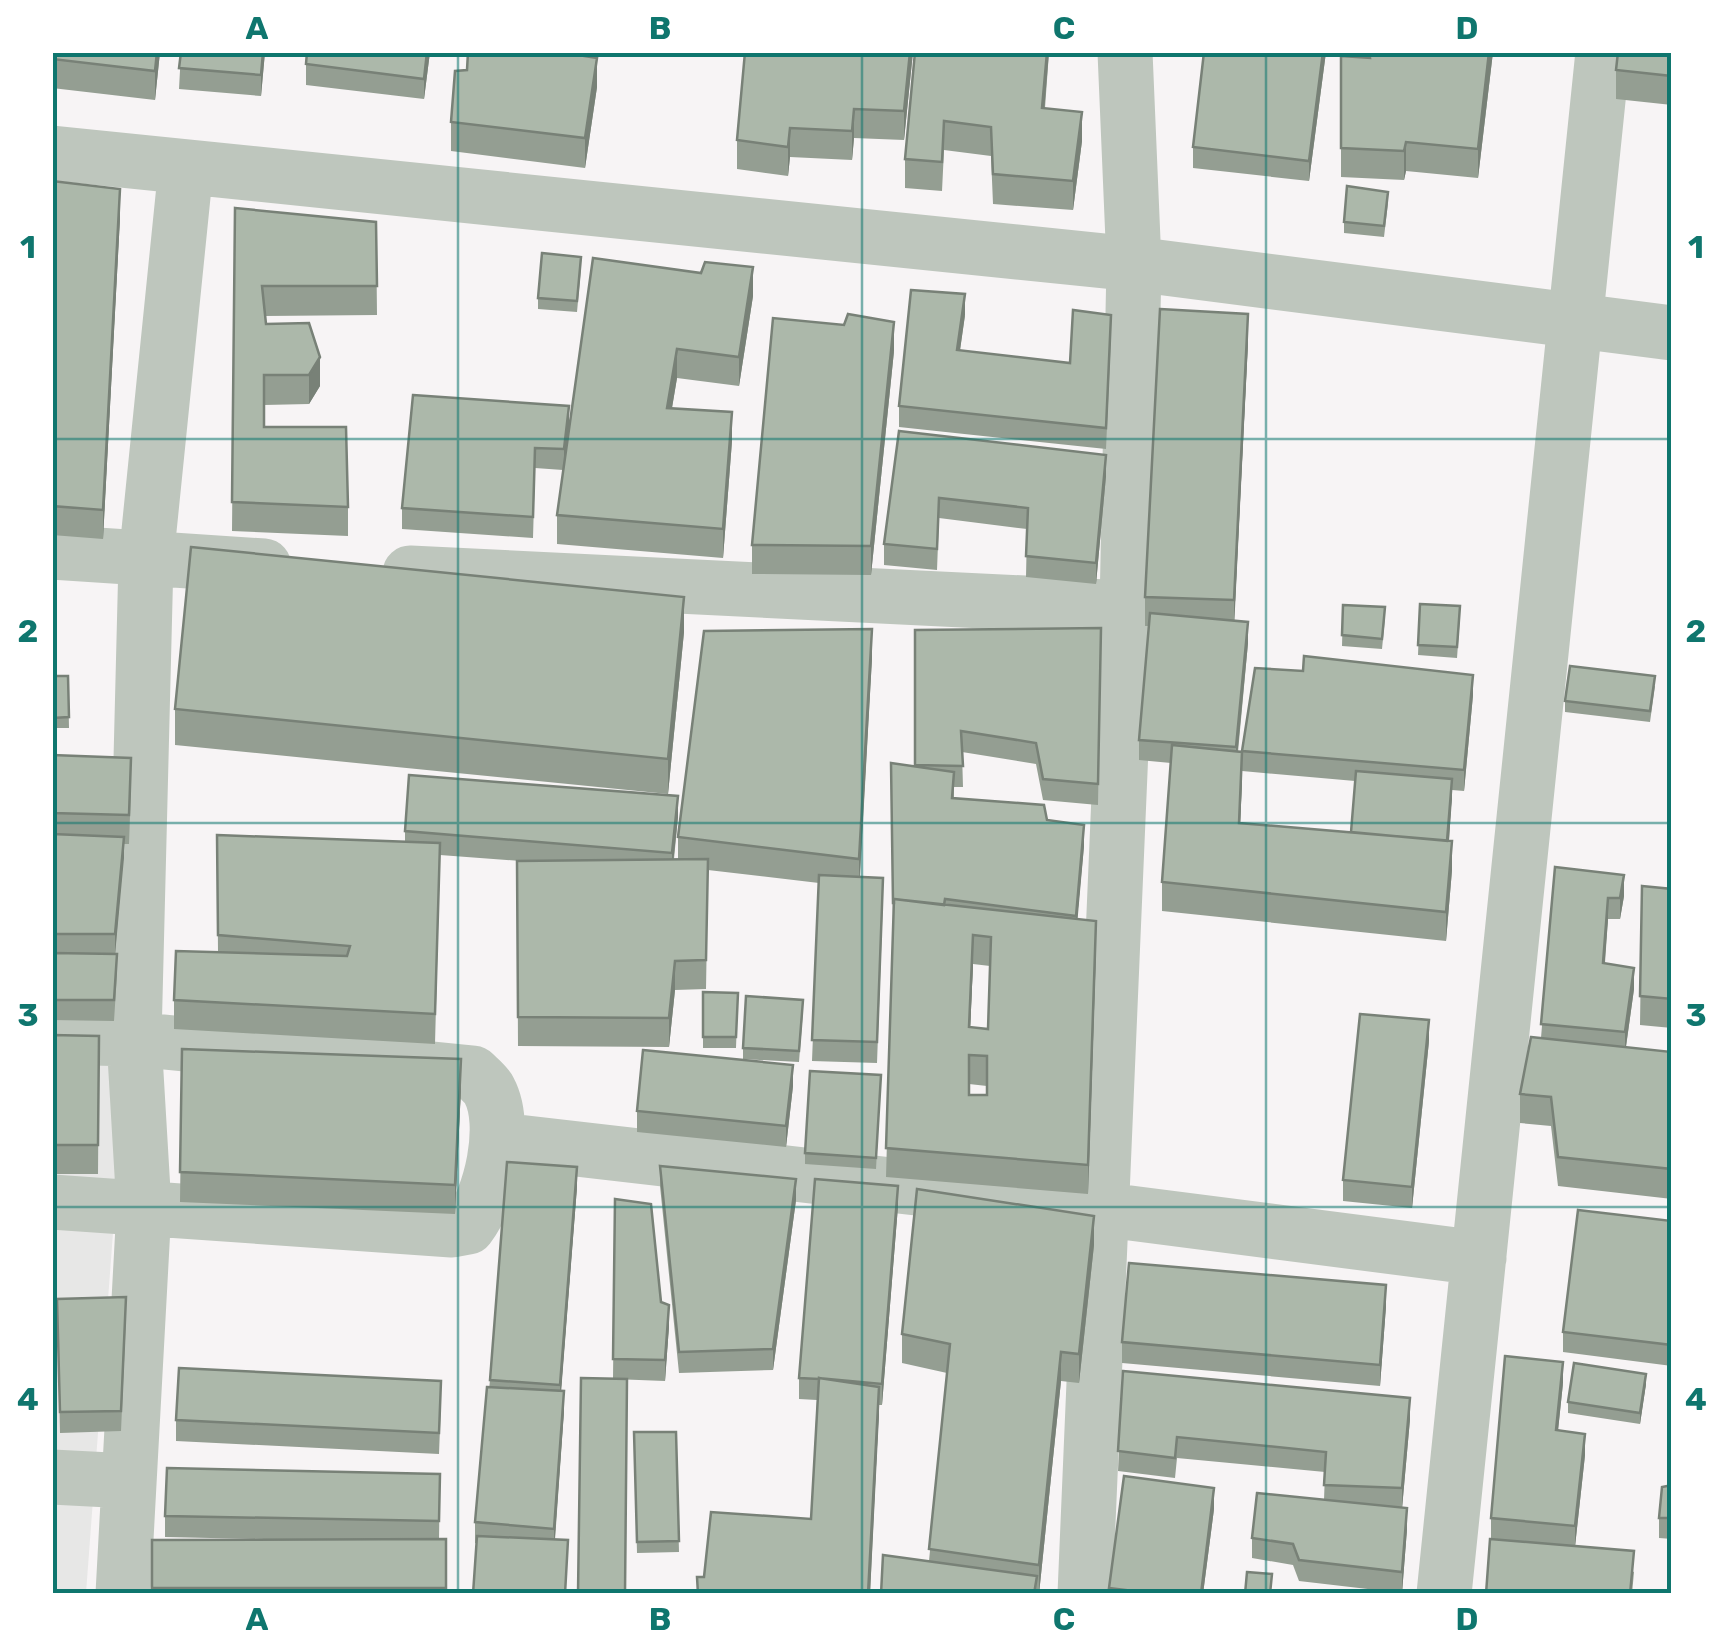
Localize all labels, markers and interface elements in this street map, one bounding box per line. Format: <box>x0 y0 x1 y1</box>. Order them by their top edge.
text: A <box>246 9 269 47</box>
text: B <box>649 9 671 47</box>
text: C <box>1053 9 1075 47</box>
text: D <box>1456 9 1478 47</box>
text: 1 <box>20 228 36 266</box>
text: 1 <box>1688 228 1704 266</box>
text: 2 <box>18 612 38 650</box>
text: 2 <box>1686 612 1706 650</box>
text: 3 <box>17 996 39 1034</box>
text: 3 <box>1685 996 1707 1034</box>
text: 4 <box>17 1380 39 1418</box>
text: 4 <box>1685 1380 1707 1418</box>
text: A <box>246 1600 269 1638</box>
text: B <box>649 1600 671 1638</box>
text: C <box>1053 1600 1075 1638</box>
text: D <box>1456 1600 1478 1638</box>

